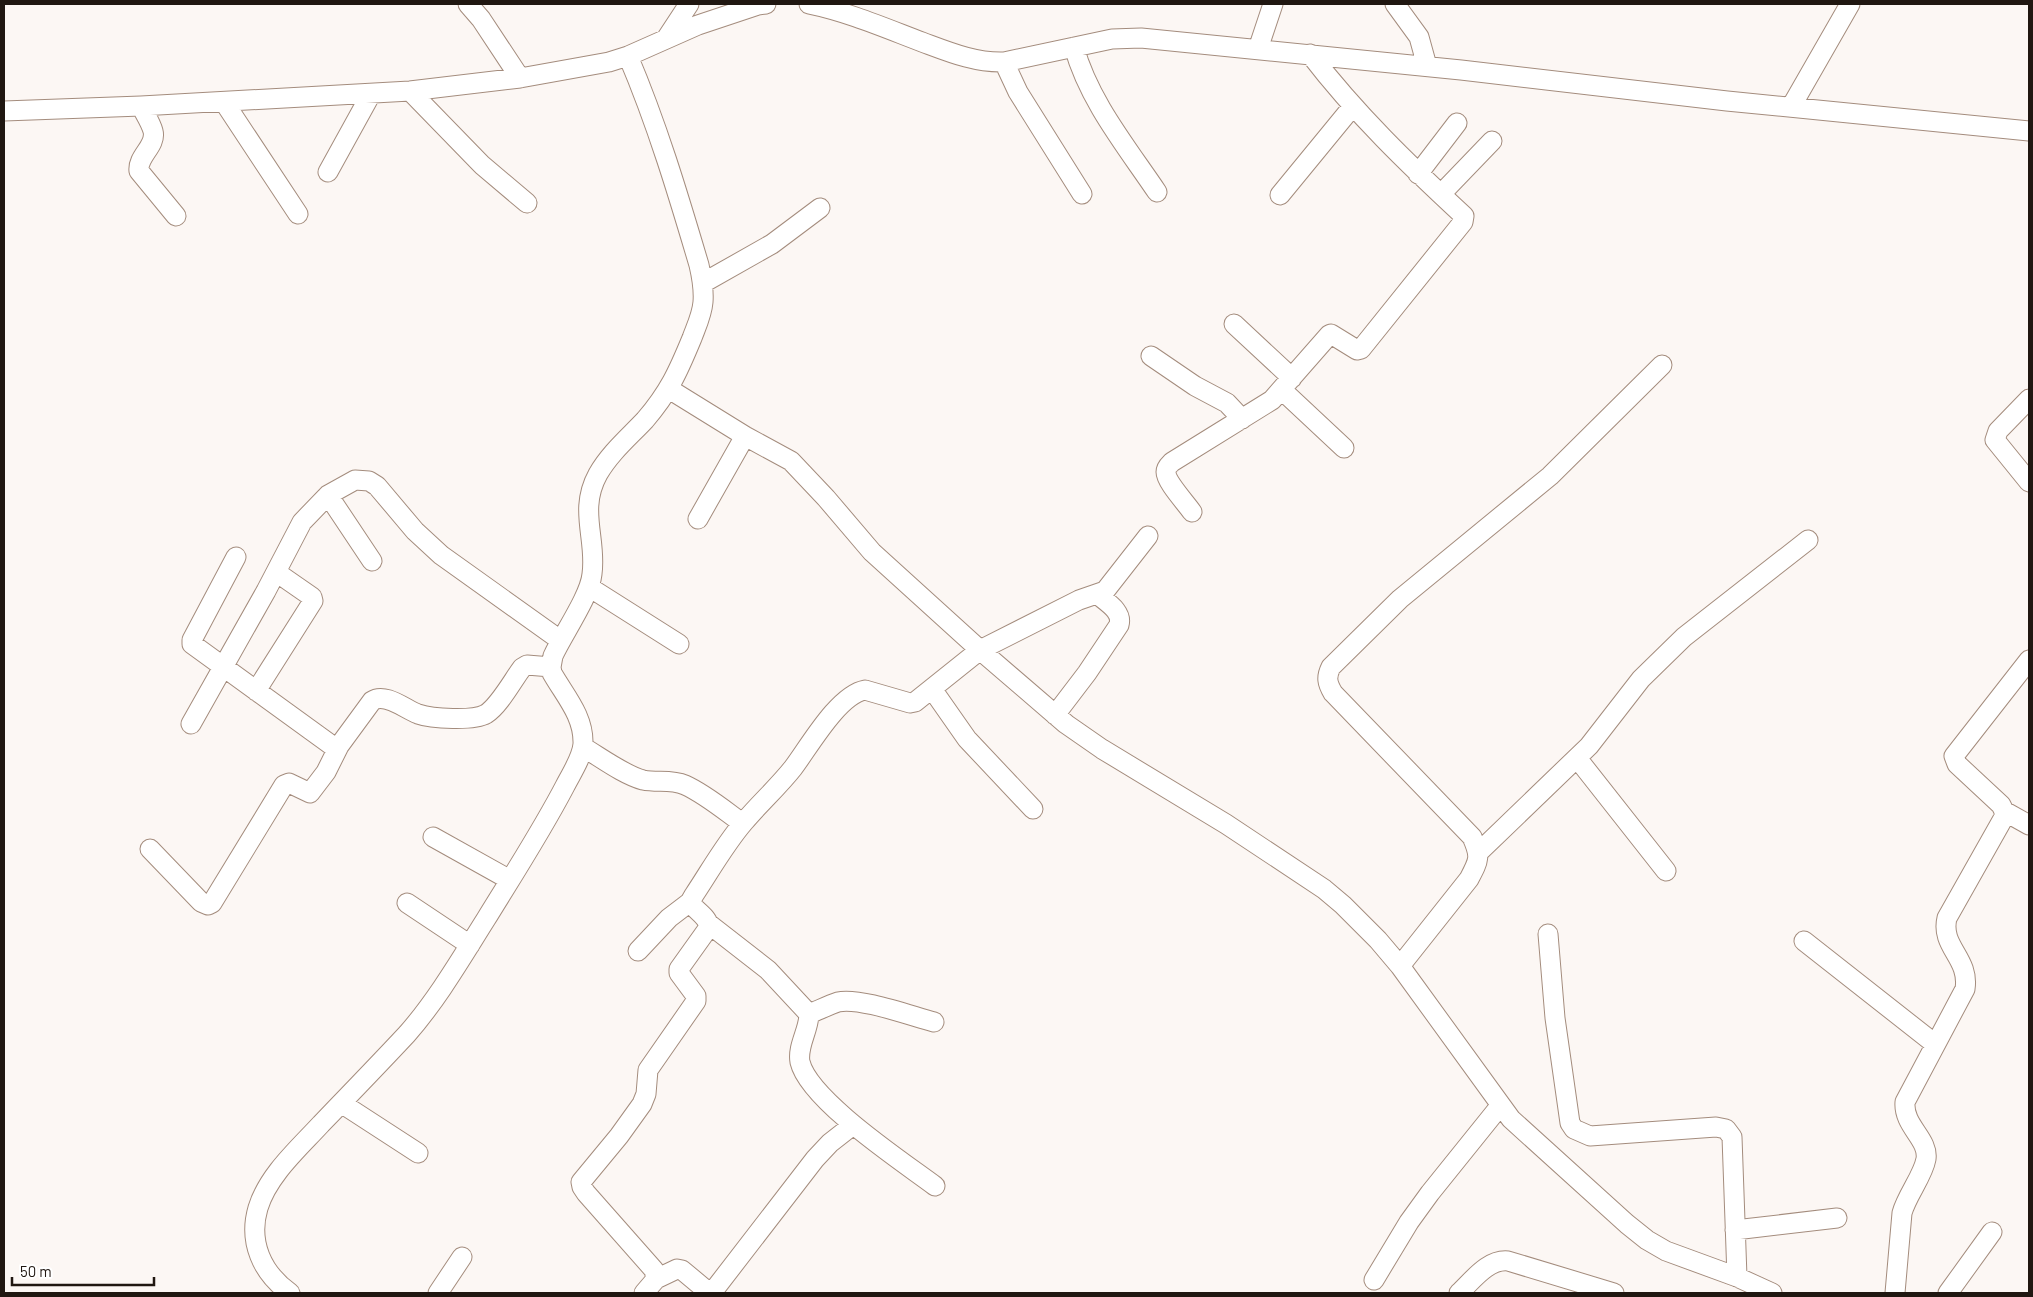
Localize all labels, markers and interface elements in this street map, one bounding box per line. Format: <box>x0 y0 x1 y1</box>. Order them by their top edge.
scale bar <box>12 1254 155 1286</box>
text: 50 m <box>20 1262 52 1280</box>

